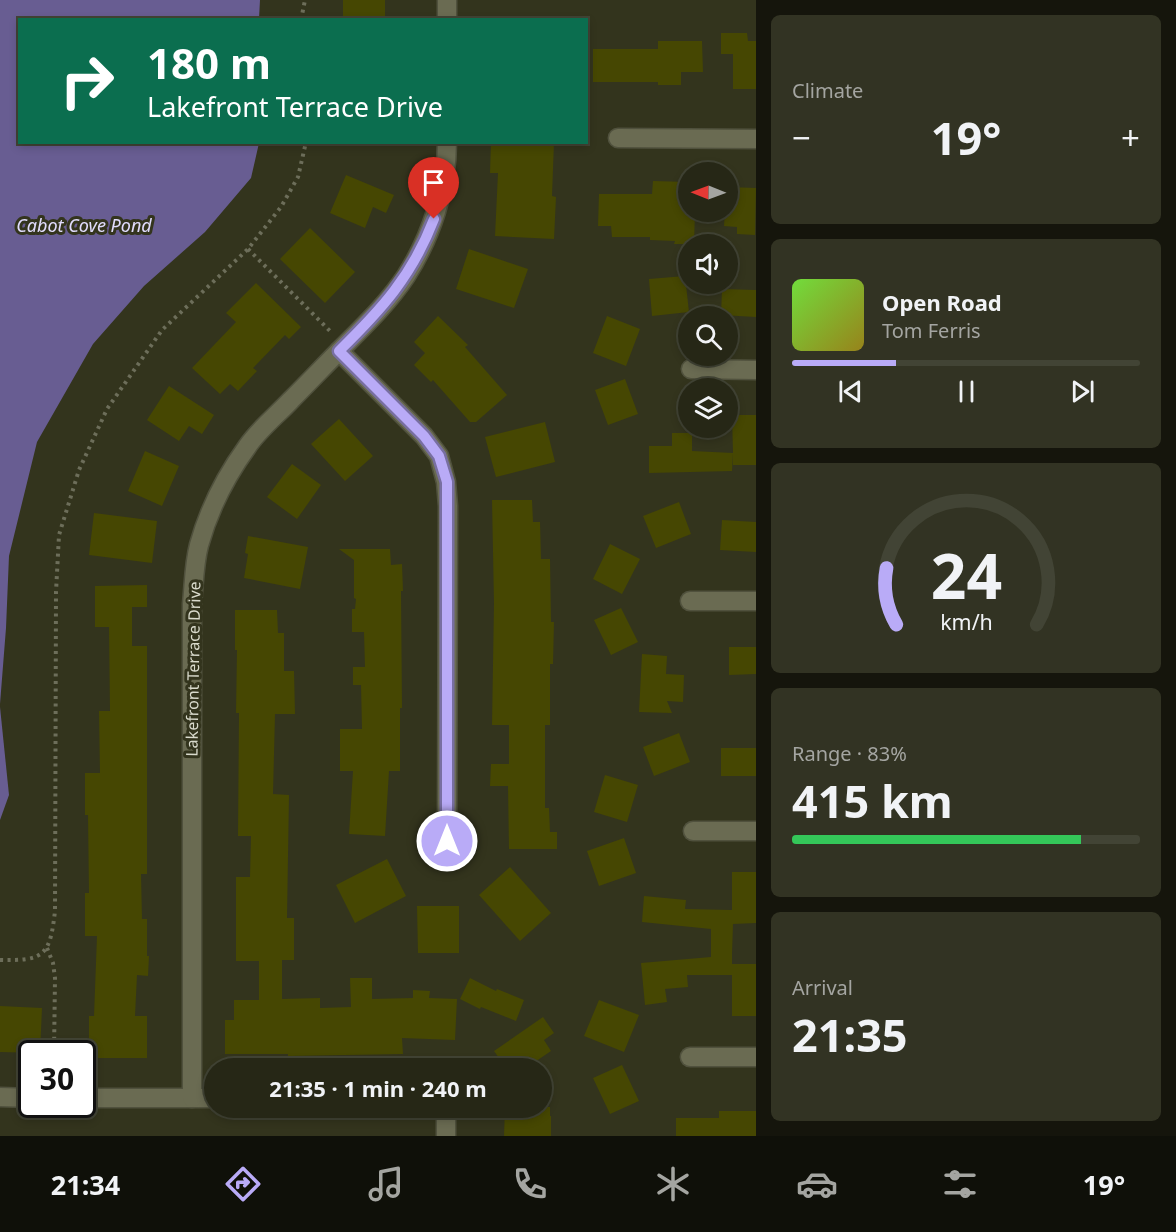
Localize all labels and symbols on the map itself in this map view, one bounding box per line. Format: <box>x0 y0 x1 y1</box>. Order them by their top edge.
pin <box>408 157 459 219</box>
north arrow <box>678 162 738 222</box>
water label: Cabot Cove Pond <box>16 213 152 237</box>
street label: Lakefront Terrace Drive <box>180 581 206 757</box>
position arrow <box>415 809 479 873</box>
speed limit sign: 30 <box>18 1040 96 1118</box>

